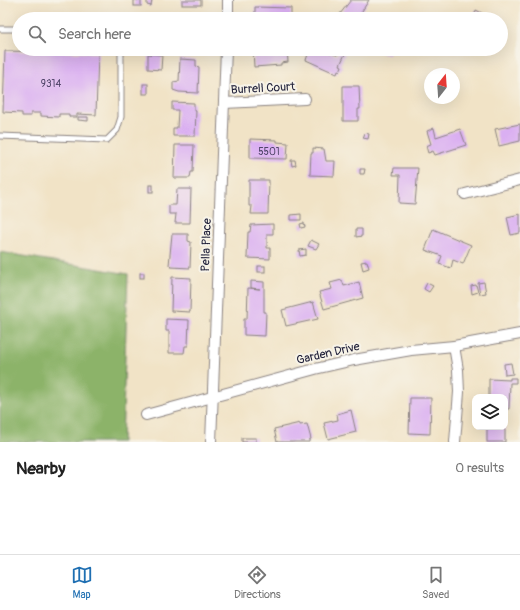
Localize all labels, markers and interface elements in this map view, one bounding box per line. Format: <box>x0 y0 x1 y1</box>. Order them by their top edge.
search box <box>12 12 508 56</box>
icon: search <box>26 23 48 45</box>
text: Search here <box>58 25 131 44</box>
north arrow <box>424 68 460 104</box>
house number: 9314 <box>41 78 61 90</box>
street label: Burrell Court <box>230 79 296 98</box>
house number: 5501 <box>258 146 280 158</box>
street label: Pella Place <box>198 218 215 272</box>
street label: Garden Drive <box>295 339 361 368</box>
map controls <box>472 394 508 430</box>
button: layers <box>472 394 508 430</box>
text: Nearby <box>16 458 65 479</box>
text: 0 results <box>455 460 504 476</box>
tab: Map <box>71 564 93 601</box>
tab: Directions <box>234 564 281 601</box>
tab: Saved <box>422 564 449 601</box>

